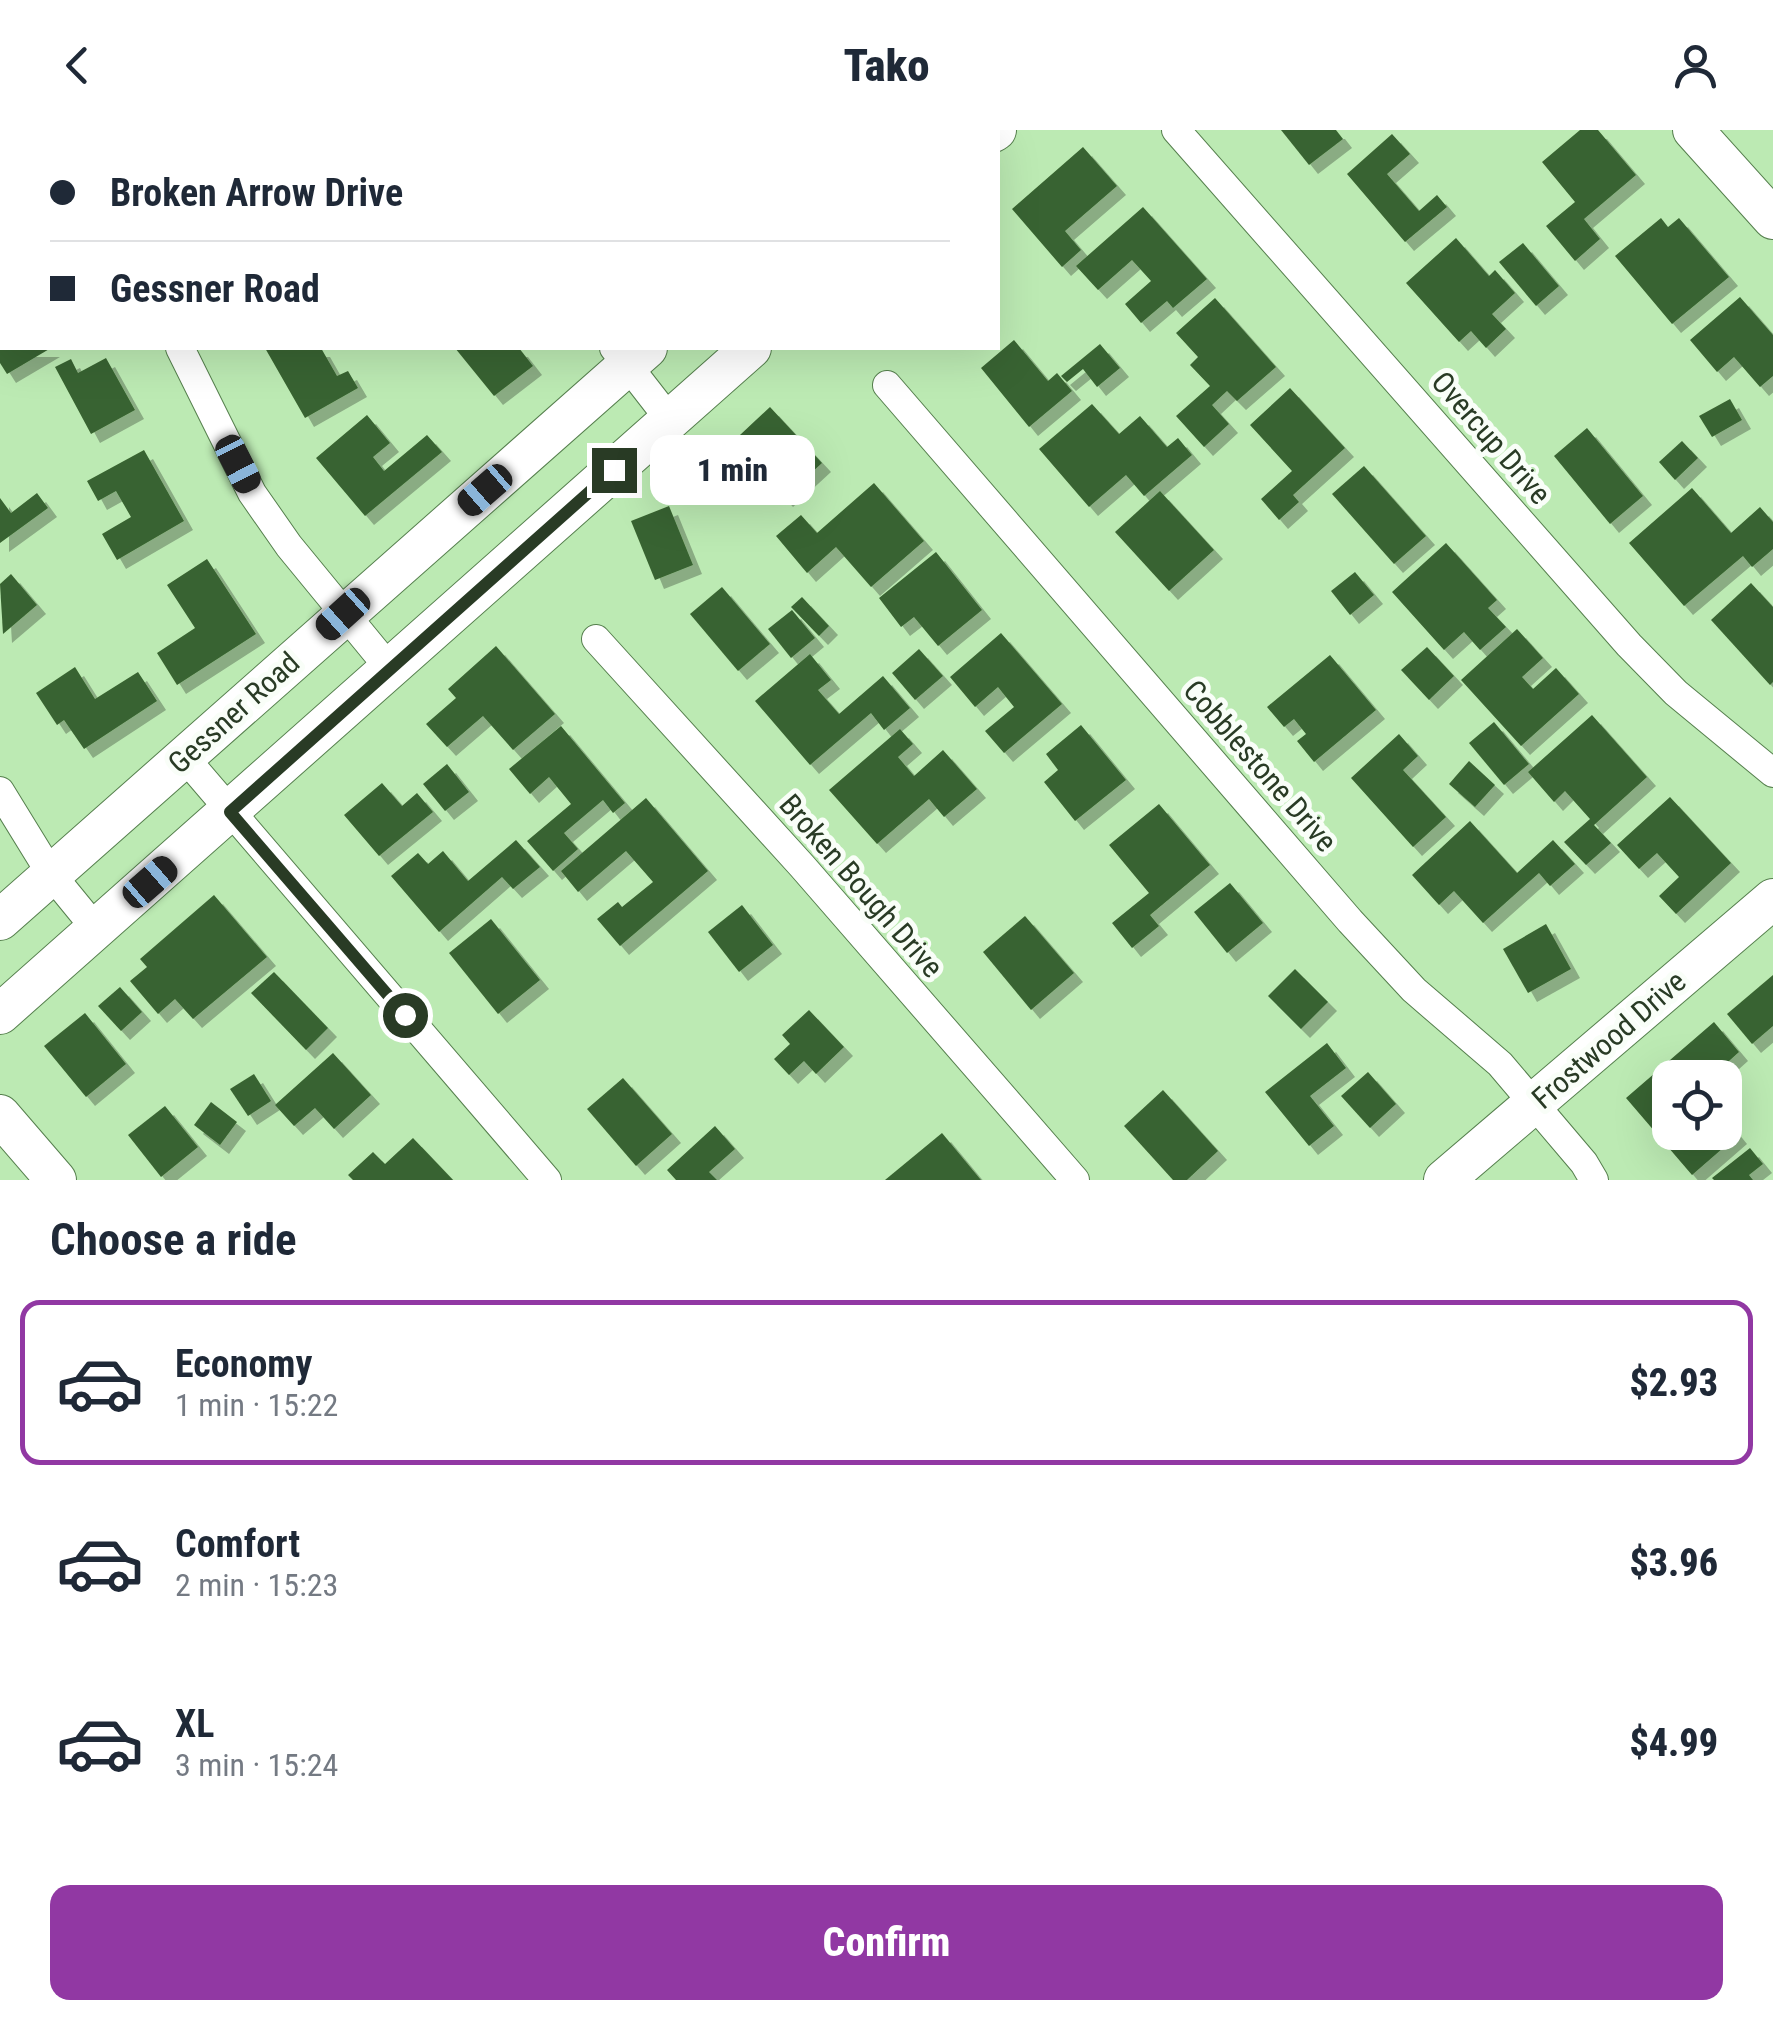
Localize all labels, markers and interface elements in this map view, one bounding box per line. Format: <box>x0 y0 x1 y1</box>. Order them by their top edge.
icon: back <box>50 38 105 93</box>
icon: person <box>1668 38 1723 93</box>
text: Tako <box>843 39 930 92</box>
text: Broken Arrow Drive <box>110 171 403 215</box>
text: Gessner Road <box>110 267 320 311</box>
street label: Overcup Drive <box>1425 364 1558 511</box>
car <box>211 430 265 498</box>
callout: 1 min <box>649 435 814 505</box>
route end <box>592 448 637 493</box>
text: 1 min <box>697 451 768 489</box>
car <box>453 459 517 521</box>
car <box>311 583 375 645</box>
street label: Gessner Road <box>161 645 306 781</box>
street label: Cobblestone Drive <box>1177 673 1344 858</box>
street label: Broken Bough Drive <box>772 787 950 984</box>
car <box>118 851 182 913</box>
street label: Frostwood Drive <box>1525 964 1693 1116</box>
route start <box>383 993 428 1038</box>
map controls <box>1652 1060 1742 1150</box>
button: locate <box>1652 1060 1742 1150</box>
text: Choose a ride <box>50 1213 297 1266</box>
icon: car <box>55 1338 145 1428</box>
text: Economy <box>175 1342 312 1386</box>
text: $2.93 <box>1629 1361 1718 1405</box>
text: 1 min · 15:22 <box>175 1386 338 1424</box>
icon: car <box>55 1518 145 1608</box>
text: Comfort <box>175 1522 300 1566</box>
text: $3.96 <box>1629 1541 1718 1585</box>
text: 2 min · 15:23 <box>175 1566 338 1604</box>
icon: car <box>55 1698 145 1788</box>
text: XL <box>175 1702 214 1746</box>
text: $4.99 <box>1629 1721 1718 1765</box>
text: 3 min · 15:24 <box>175 1746 338 1784</box>
button: Confirm <box>50 1885 1723 2000</box>

